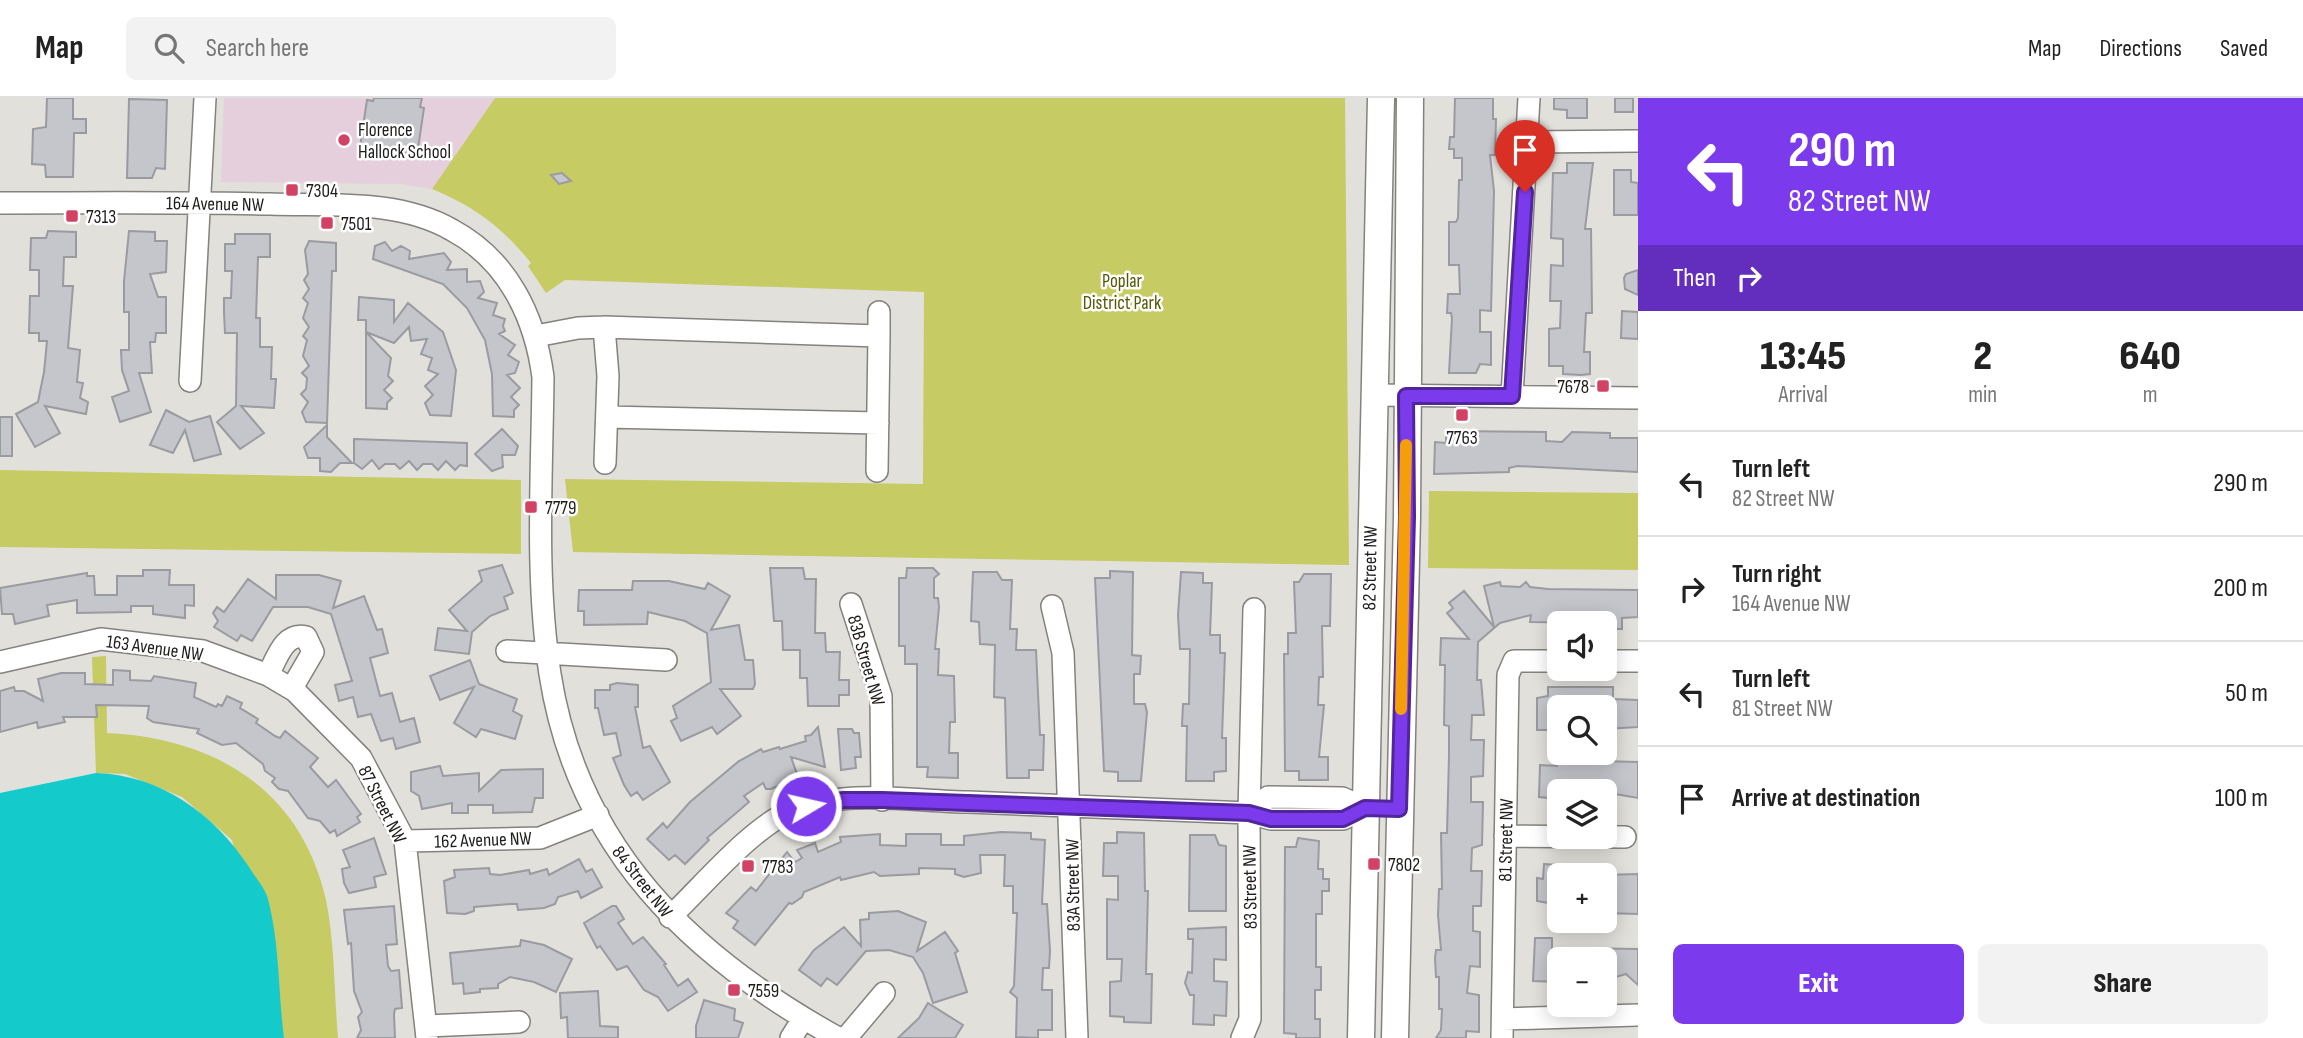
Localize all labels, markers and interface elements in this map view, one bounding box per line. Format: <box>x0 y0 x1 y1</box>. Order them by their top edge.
search box <box>126 17 616 80</box>
text: Map <box>35 28 84 68</box>
icon: search <box>150 29 188 67</box>
text: Search here <box>206 33 309 64</box>
text: Map <box>2028 34 2061 63</box>
text: Directions <box>2099 34 2182 63</box>
text: Saved <box>2220 34 2268 63</box>
place label: Florence Hallock School <box>358 119 451 164</box>
pin <box>1495 120 1555 192</box>
text: 290 m <box>1788 122 1896 181</box>
icon: left <box>1673 126 1764 217</box>
icon: arrive <box>1506 131 1544 169</box>
marker: Florence Hallock School <box>336 132 352 148</box>
place label: 7304 <box>306 180 338 203</box>
marker: 7304 <box>284 182 300 198</box>
text: 82 Street NW <box>1788 182 1931 221</box>
street label: 164 Avenue NW <box>166 192 265 217</box>
place label: 7313 <box>86 206 116 229</box>
marker: 7313 <box>64 208 80 224</box>
place label: 7501 <box>341 213 372 236</box>
marker: 7501 <box>319 215 335 231</box>
icon: right <box>1730 259 1768 297</box>
text: Then <box>1673 263 1716 294</box>
park label: Poplar District Park <box>1083 270 1162 315</box>
text: 13:45 <box>1760 331 1846 382</box>
text: 2 <box>1973 331 1992 382</box>
text: 640 <box>2119 331 2181 382</box>
place label: 7678 <box>1557 376 1589 399</box>
marker: 7678 <box>1595 378 1611 394</box>
text: Arrival <box>1778 381 1828 409</box>
text: min <box>1968 381 1997 409</box>
text: m <box>2143 381 2157 409</box>
marker: 7763 <box>1454 407 1470 423</box>
place label: 7763 <box>1446 427 1478 450</box>
text: Turn left <box>1732 454 1810 485</box>
icon: left <box>1673 465 1711 503</box>
text: 290 m <box>2213 468 2268 499</box>
text: 82 Street NW <box>1732 485 1834 513</box>
place label: 7779 <box>545 497 576 520</box>
marker: 7779 <box>523 499 539 515</box>
street label: 82 Street NW <box>1358 525 1383 611</box>
text: Turn right <box>1732 559 1821 590</box>
icon: right <box>1673 570 1711 608</box>
text: 200 m <box>2213 573 2268 604</box>
text: 164 Avenue NW <box>1732 590 1850 618</box>
map controls <box>1547 611 1617 1017</box>
button: sound <box>1547 611 1617 681</box>
street label: 83B Street NW <box>842 613 890 709</box>
street label: 163 Avenue NW <box>105 630 205 667</box>
text: Turn left <box>1732 664 1810 695</box>
icon: left <box>1673 675 1711 713</box>
text: 50 m <box>2225 678 2268 709</box>
button: search <box>1547 695 1617 765</box>
text: 81 Street NW <box>1732 695 1833 723</box>
street label: 87 Street NW <box>352 762 411 848</box>
position arrow <box>769 769 843 843</box>
button: layers <box>1547 779 1617 849</box>
icon: arrive <box>1673 780 1711 818</box>
text: Arrive at destination <box>1732 783 1920 814</box>
text: 100 m <box>2215 783 2268 814</box>
street label: 81 Street NW <box>1494 798 1519 882</box>
street label: 162 Avenue NW <box>434 827 533 854</box>
street label: 83A Street NW <box>1061 838 1086 931</box>
street label: 84 Street NW <box>607 841 677 923</box>
street label: 83 Street NW <box>1238 844 1263 929</box>
place label: 7802 <box>1388 854 1420 877</box>
place label: 7783 <box>762 856 793 879</box>
marker: 7802 <box>1366 856 1382 872</box>
marker: 7783 <box>740 858 756 874</box>
button: + <box>1547 863 1617 933</box>
button: Exit <box>1673 944 1964 1024</box>
button: Share <box>1978 944 2268 1024</box>
button: − <box>1547 947 1617 1017</box>
place label: 7559 <box>748 980 779 1003</box>
marker: 7559 <box>726 982 742 998</box>

